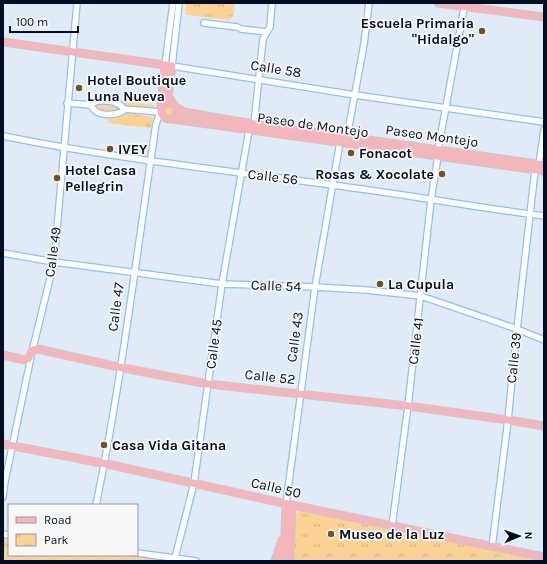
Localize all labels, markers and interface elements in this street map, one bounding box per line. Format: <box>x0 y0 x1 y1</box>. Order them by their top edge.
scale bar <box>10 8 78 34</box>
text: 100 m <box>16 15 48 29</box>
place label: Escuela Primaria "Hidalgo" <box>361 15 474 48</box>
marker: Escuela Primaria "Hidalgo" <box>477 26 487 36</box>
street label: Calle 58 <box>249 57 303 81</box>
place label: Hotel Boutique Luna Nueva <box>87 72 186 105</box>
marker: Hotel Boutique Luna Nueva <box>74 83 84 93</box>
street label: Paseo de Montejo <box>256 109 370 141</box>
street label: Paseo Montejo <box>385 121 479 151</box>
place label: IVEY <box>118 141 148 158</box>
marker: IVEY <box>105 144 115 154</box>
place label: Fonacot <box>359 145 412 162</box>
marker: Fonacot <box>346 148 356 158</box>
place label: Hotel Casa Pellegrin <box>65 162 136 195</box>
street label: Calle 56 <box>247 165 299 189</box>
place label: Rosas & Xocolate <box>315 166 434 183</box>
marker: Rosas & Xocolate <box>437 169 447 179</box>
marker: Hotel Casa Pellegrin <box>52 173 62 183</box>
street label: Calle 49 <box>41 226 65 278</box>
place label: La Cupula <box>388 276 454 293</box>
street label: Calle 54 <box>251 277 302 295</box>
marker: La Cupula <box>375 279 385 289</box>
street label: Calle 47 <box>104 281 128 332</box>
street label: Calle 43 <box>283 311 307 363</box>
street label: Calle 41 <box>405 317 427 365</box>
street label: Calle 45 <box>202 318 226 370</box>
street label: Calle 39 <box>503 332 525 384</box>
street label: Calle 52 <box>244 366 296 388</box>
place label: Casa Vida Gitana <box>112 437 226 454</box>
marker: Casa Vida Gitana <box>99 440 109 450</box>
street label: Calle 50 <box>249 474 303 502</box>
legend <box>8 504 138 556</box>
text: Road <box>44 513 72 527</box>
north arrow <box>499 516 539 556</box>
place label: Museo de la Luz <box>339 526 445 543</box>
marker: Museo de la Luz <box>326 529 336 539</box>
text: N <box>522 531 535 540</box>
text: Park <box>44 533 69 547</box>

